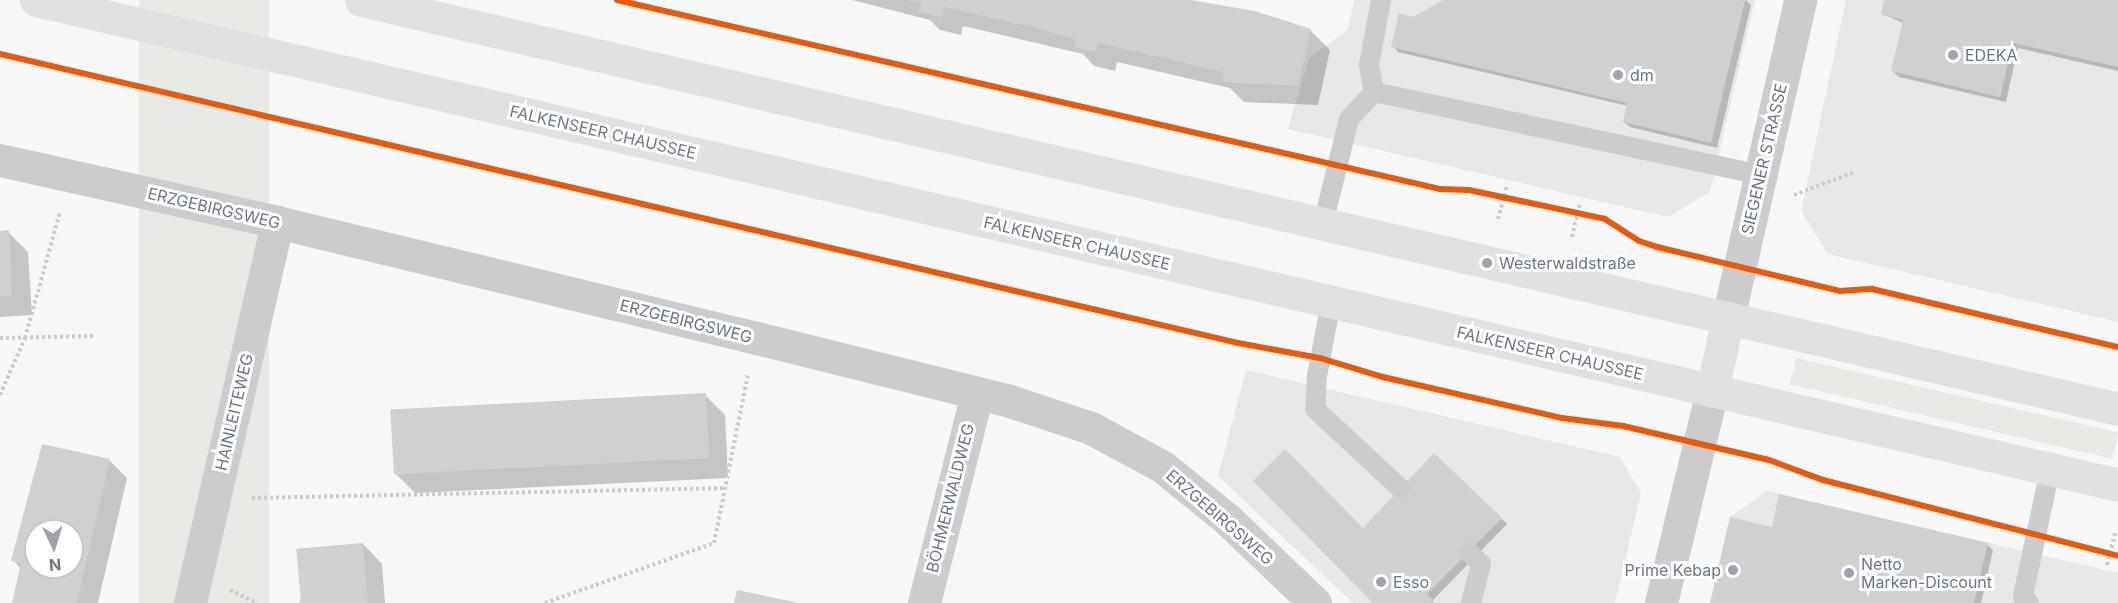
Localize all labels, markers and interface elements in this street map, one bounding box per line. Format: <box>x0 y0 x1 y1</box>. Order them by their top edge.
place label: EDEKA <box>1965 45 2018 65</box>
marker: EDEKA <box>1946 48 1960 62</box>
place label: dm <box>1630 65 1654 85</box>
marker: dm <box>1611 68 1625 82</box>
street label: SIEGENER STRASSE <box>1737 82 1791 236</box>
street label: FALKENSEER CHAUSSEE <box>508 101 698 163</box>
street label: ERZGEBIRGSWEG <box>146 183 282 233</box>
street label: FALKENSEER CHAUSSEE <box>982 212 1172 274</box>
place label: Westerwaldstraße <box>1499 253 1636 273</box>
marker: Westerwaldstraße <box>1480 256 1494 270</box>
street label: ERZGEBIRGSWEG <box>618 295 754 347</box>
street label: FALKENSEER CHAUSSEE <box>1455 322 1645 384</box>
street label: HAINLEITEWEG <box>211 352 257 472</box>
street label: BÖHMERWALDWEG <box>922 422 978 574</box>
street label: ERZGEBIRGSWEG <box>1163 465 1277 569</box>
north arrow <box>24 519 84 579</box>
place label: Netto Marken-Discount <box>1861 554 1992 592</box>
text: N <box>48 555 62 575</box>
place label: Prime Kebap <box>1625 560 1721 580</box>
marker: Prime Kebap <box>1726 563 1740 577</box>
marker: Netto Marken-Discount <box>1842 566 1856 580</box>
place label: Esso <box>1393 572 1429 592</box>
marker: Esso <box>1374 575 1388 589</box>

